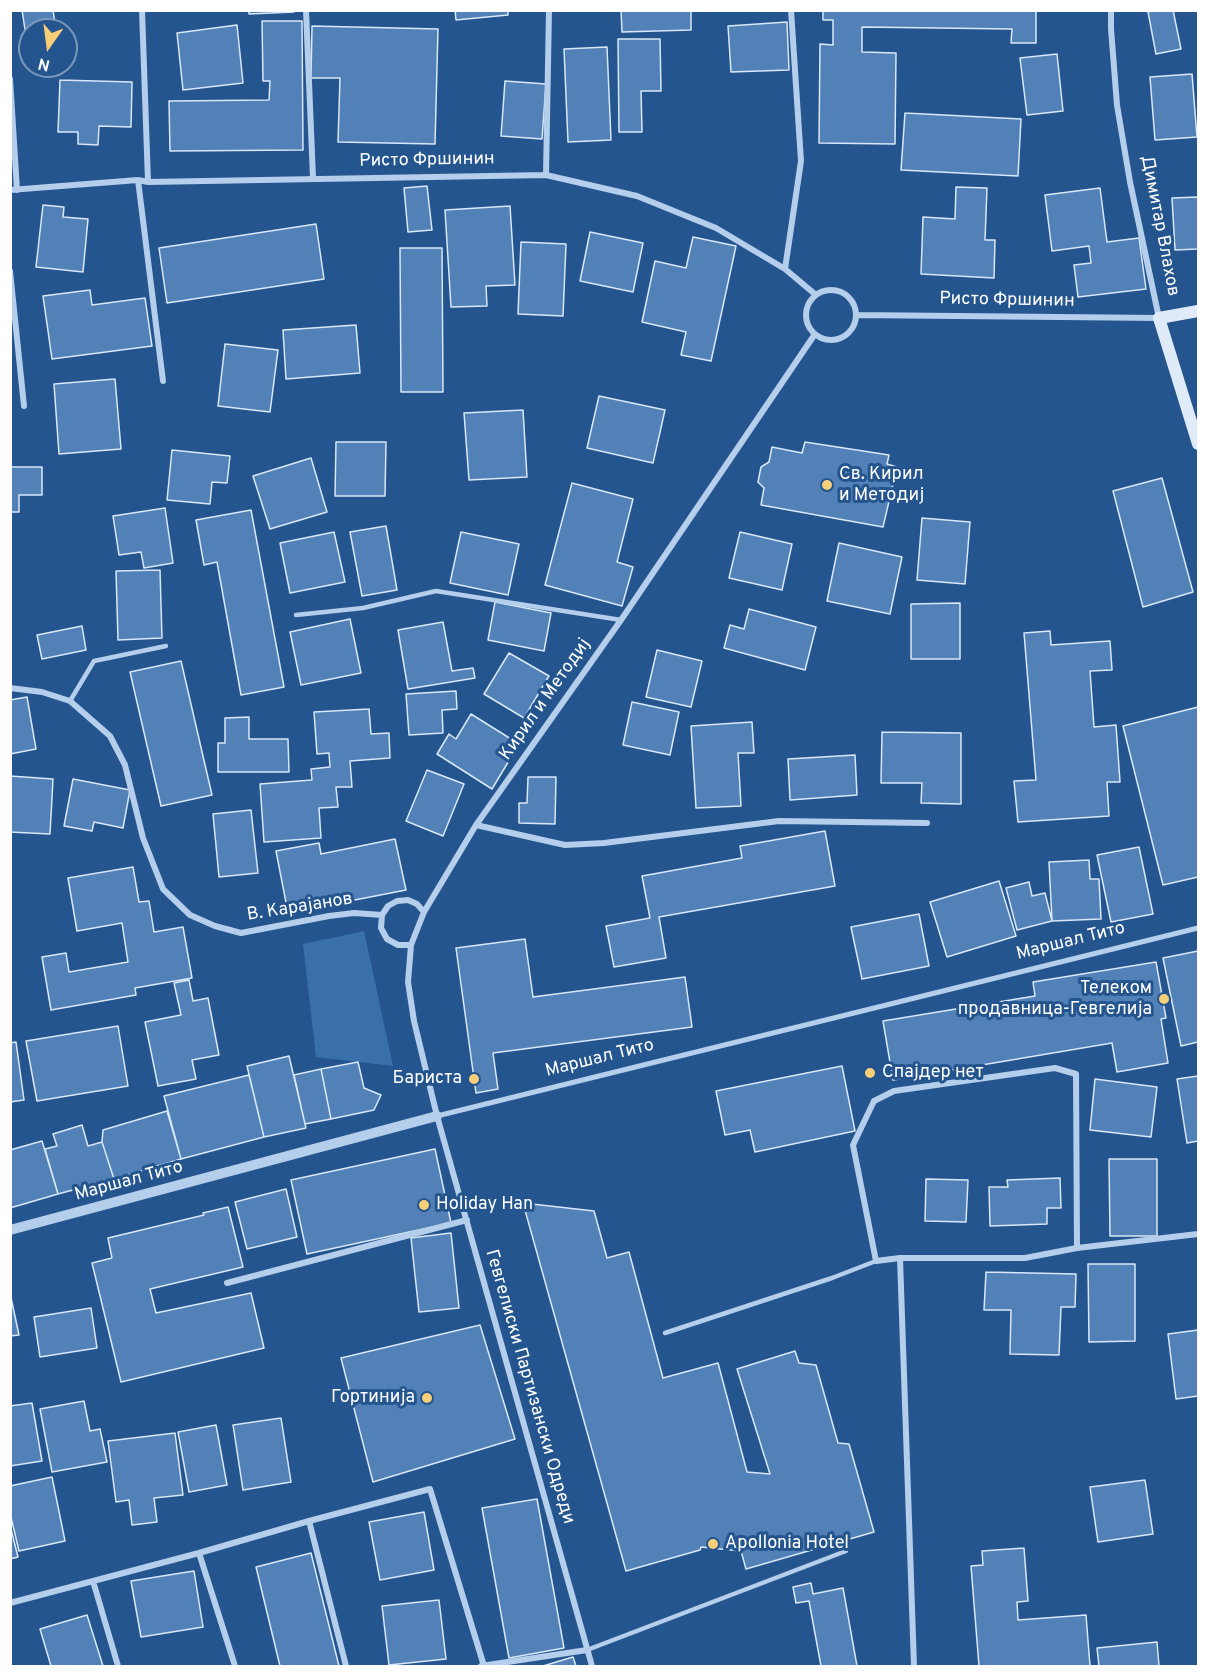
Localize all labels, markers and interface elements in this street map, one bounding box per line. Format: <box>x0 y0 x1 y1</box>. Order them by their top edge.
north arrow <box>18 18 78 78</box>
text: N <box>36 52 52 75</box>
street label: Ристо Фршинин <box>359 149 495 173</box>
street label: Димитар Влахов <box>1135 154 1183 298</box>
street label: Ристо Фршинин <box>939 289 1075 313</box>
place label: Св. Кирил и Методиј <box>839 464 924 506</box>
marker: Св. Кирил и Методиј <box>820 478 834 492</box>
street label: Кирил и Методиј <box>496 635 596 765</box>
street label: В. Карајанов <box>246 889 354 927</box>
street label: Маршал Тито <box>1014 918 1128 966</box>
place label: Телеком продавница-Гевгелија <box>958 978 1152 1020</box>
marker: Телеком продавница-Гевгелија <box>1157 992 1171 1006</box>
street label: Маршал Тито <box>543 1035 657 1083</box>
place label: Спајдер нет <box>882 1062 984 1084</box>
marker: Спајдер нет <box>863 1066 877 1080</box>
place label: Бариста <box>393 1068 462 1090</box>
marker: Бариста <box>467 1072 481 1086</box>
street label: Маршал Тито <box>72 1157 186 1207</box>
place label: Holiday Han <box>436 1194 533 1216</box>
marker: Holiday Han <box>417 1198 431 1212</box>
street label: Гевгелиски Партизански Одреди <box>479 1247 579 1527</box>
place label: Гортинија <box>331 1387 415 1409</box>
marker: Гортинија <box>420 1391 434 1405</box>
place label: Apollonia Hotel <box>725 1533 849 1555</box>
marker: Apollonia Hotel <box>706 1537 720 1551</box>

